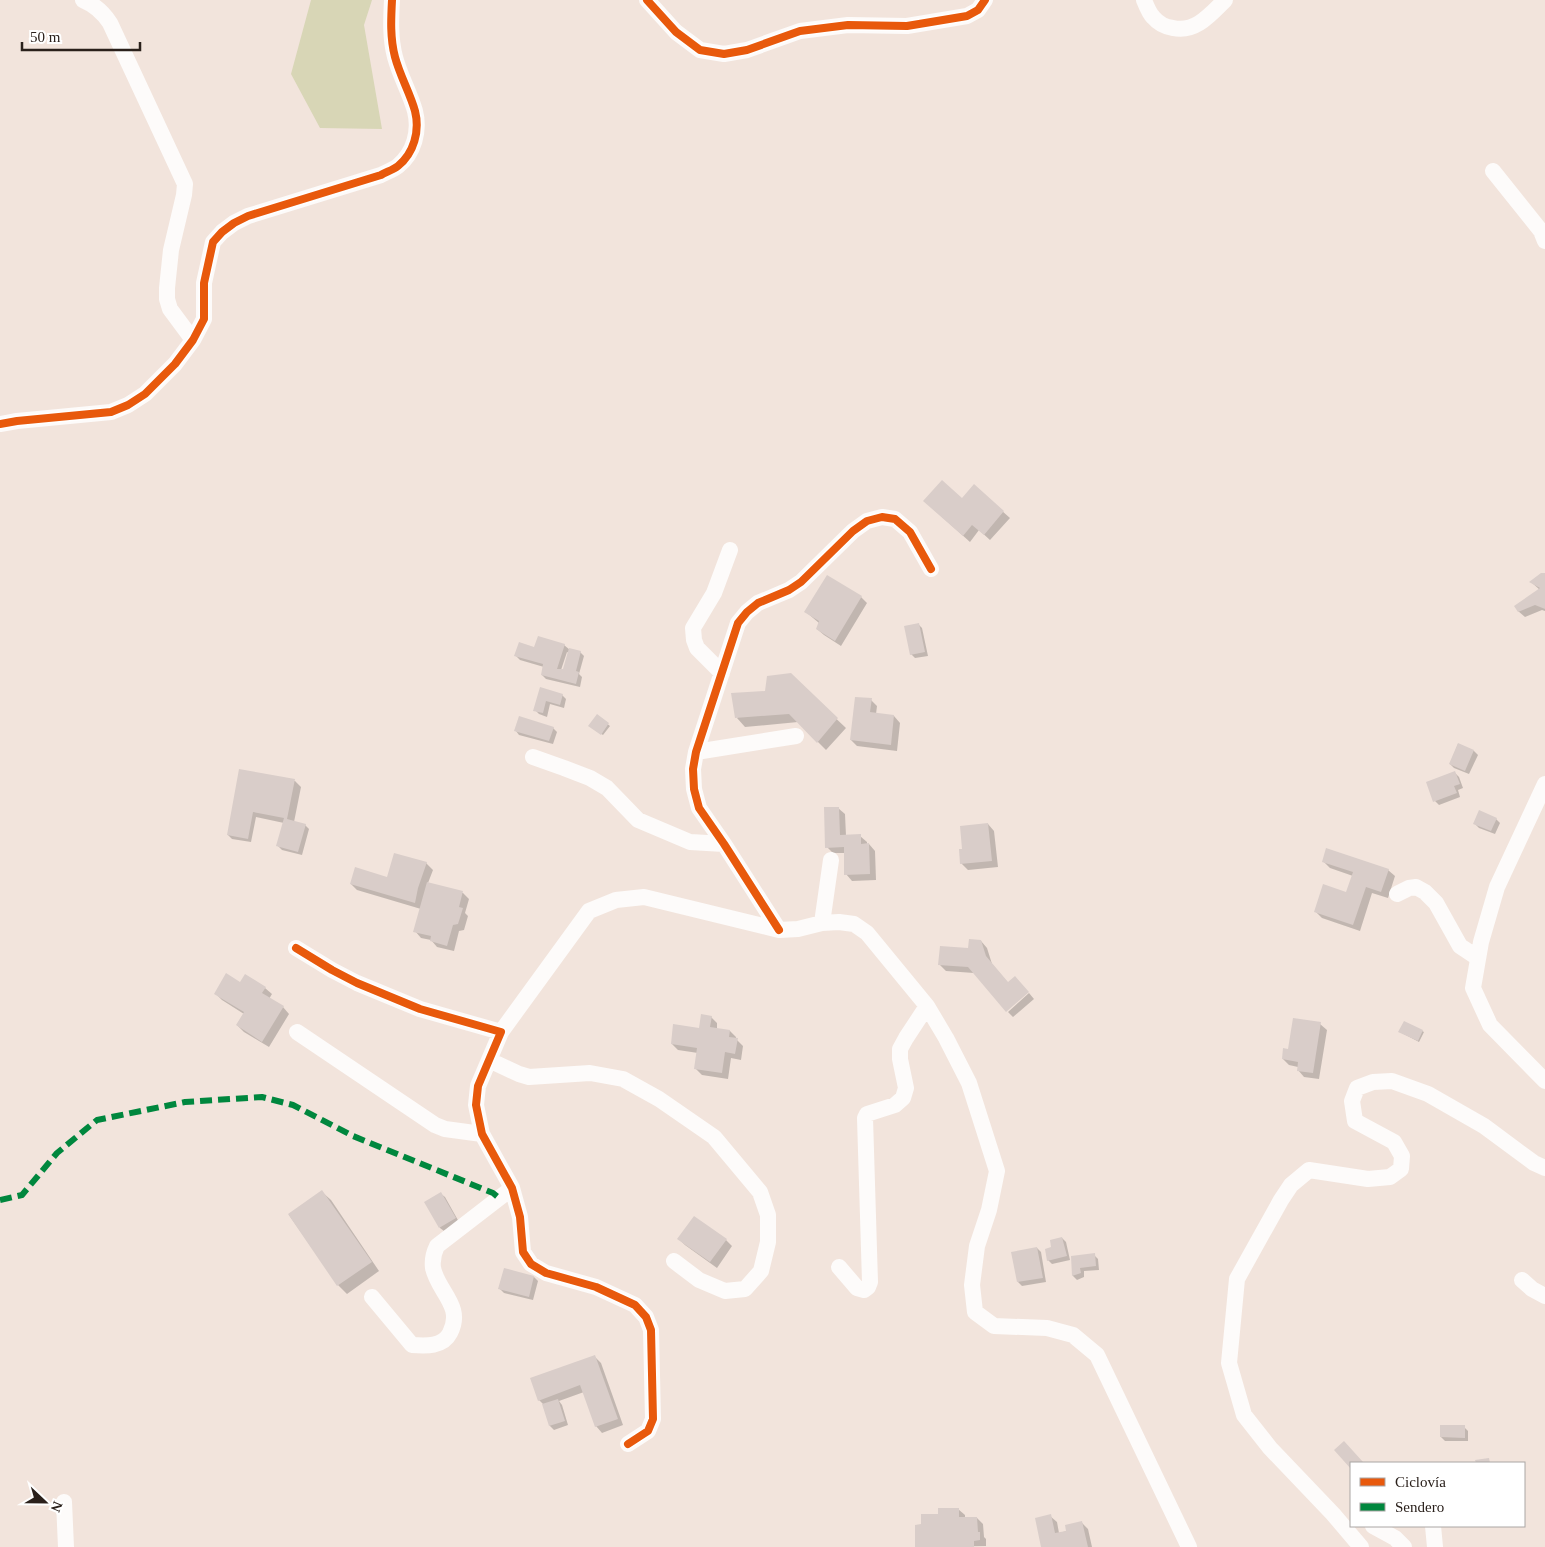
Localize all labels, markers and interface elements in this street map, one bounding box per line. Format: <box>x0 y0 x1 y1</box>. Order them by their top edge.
scale bar <box>22 20 140 52</box>
text: 50 m <box>30 29 61 45</box>
legend <box>1350 1462 1525 1527</box>
text: Ciclovía <box>1395 1474 1446 1490</box>
north arrow <box>20 1477 70 1527</box>
text: N <box>48 1499 65 1514</box>
text: Sendero <box>1395 1499 1444 1515</box>

